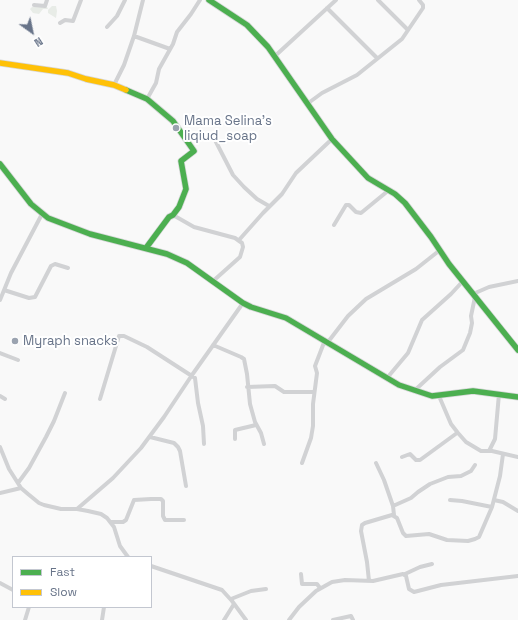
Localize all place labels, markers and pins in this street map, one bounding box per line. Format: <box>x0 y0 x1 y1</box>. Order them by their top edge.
place label: Mama Selina's liqiud_soap <box>184 113 272 144</box>
marker: Mama Selina's liqiud_soap <box>171 123 181 133</box>
place label: Myraph snacks <box>23 333 118 349</box>
marker: Myraph snacks <box>10 336 20 346</box>

